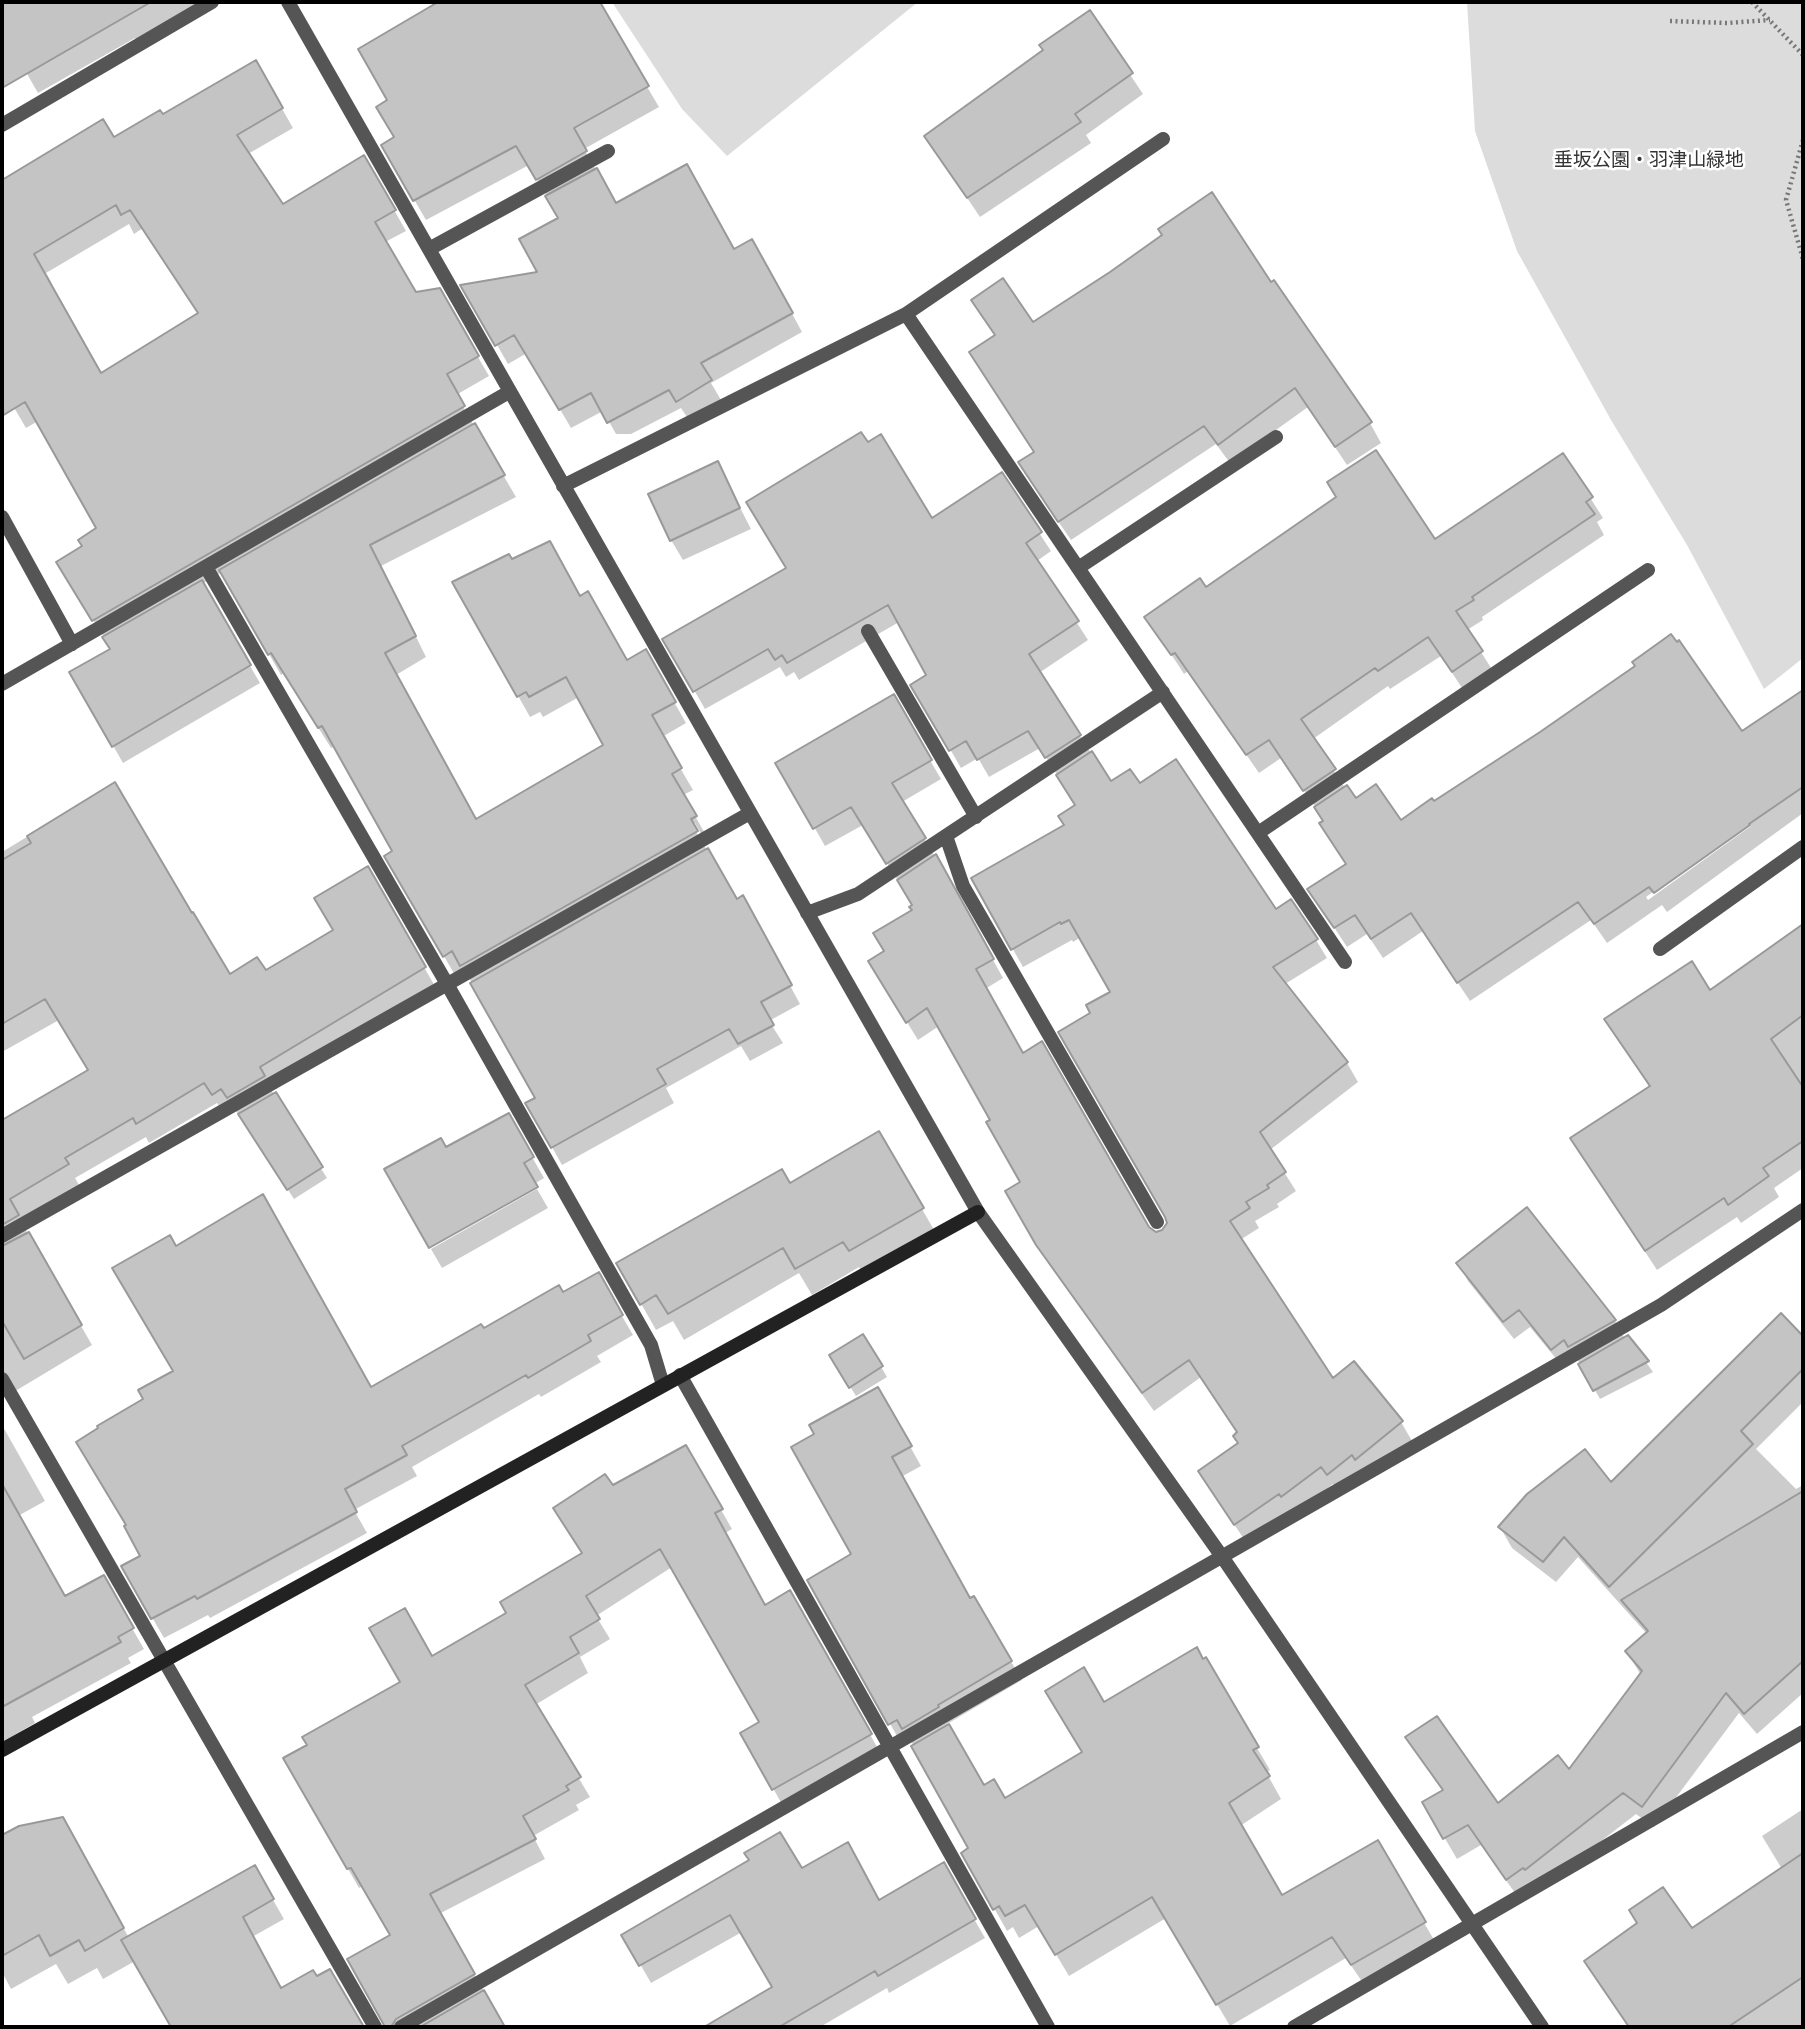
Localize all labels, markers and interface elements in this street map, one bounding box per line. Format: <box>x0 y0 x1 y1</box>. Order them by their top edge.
park label: 垂坂公園・羽津山緑地 <box>1554 149 1744 171</box>

